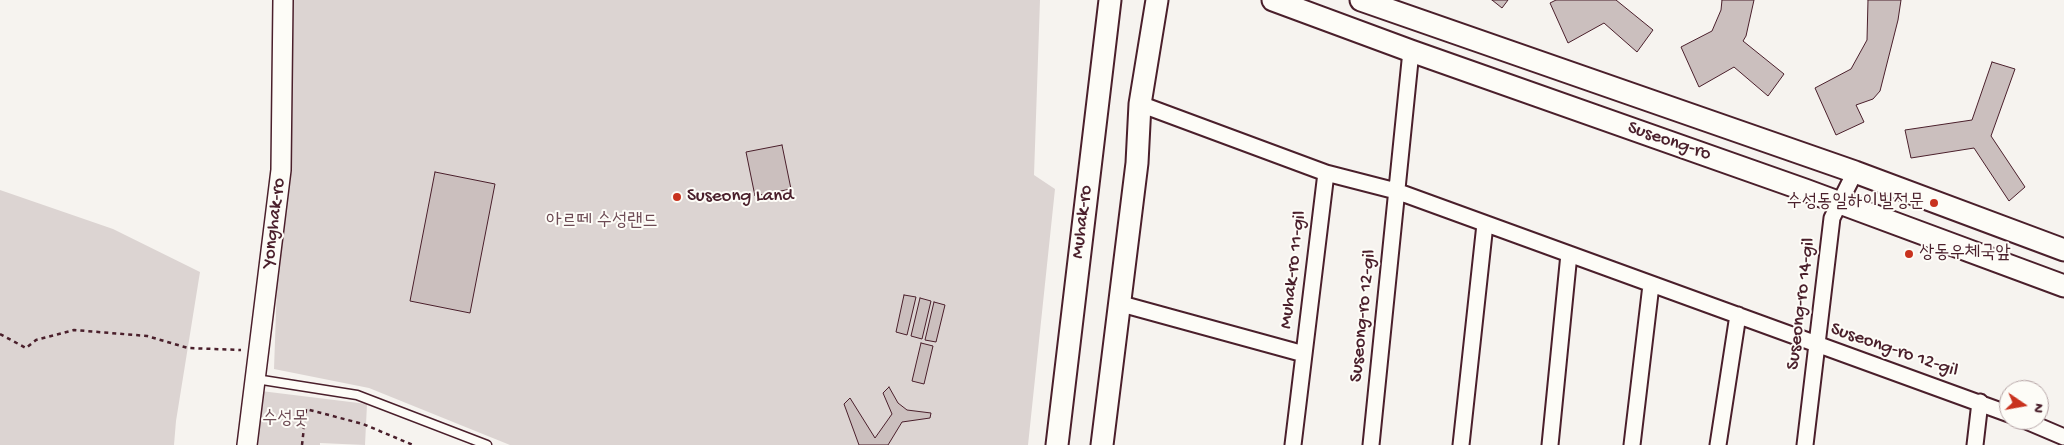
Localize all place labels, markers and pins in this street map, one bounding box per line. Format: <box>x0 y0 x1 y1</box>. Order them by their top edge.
place label: Suseong Land <box>687 186 793 208</box>
marker: Suseong Land <box>671 191 683 203</box>
place label: 수성동일하이빌정문 <box>1786 192 1924 214</box>
marker: 수성동일하이빌정문 <box>1928 197 1940 209</box>
place label: 상동우체국앞 <box>1919 243 2011 265</box>
marker: 상동우체국앞 <box>1903 248 1915 260</box>

